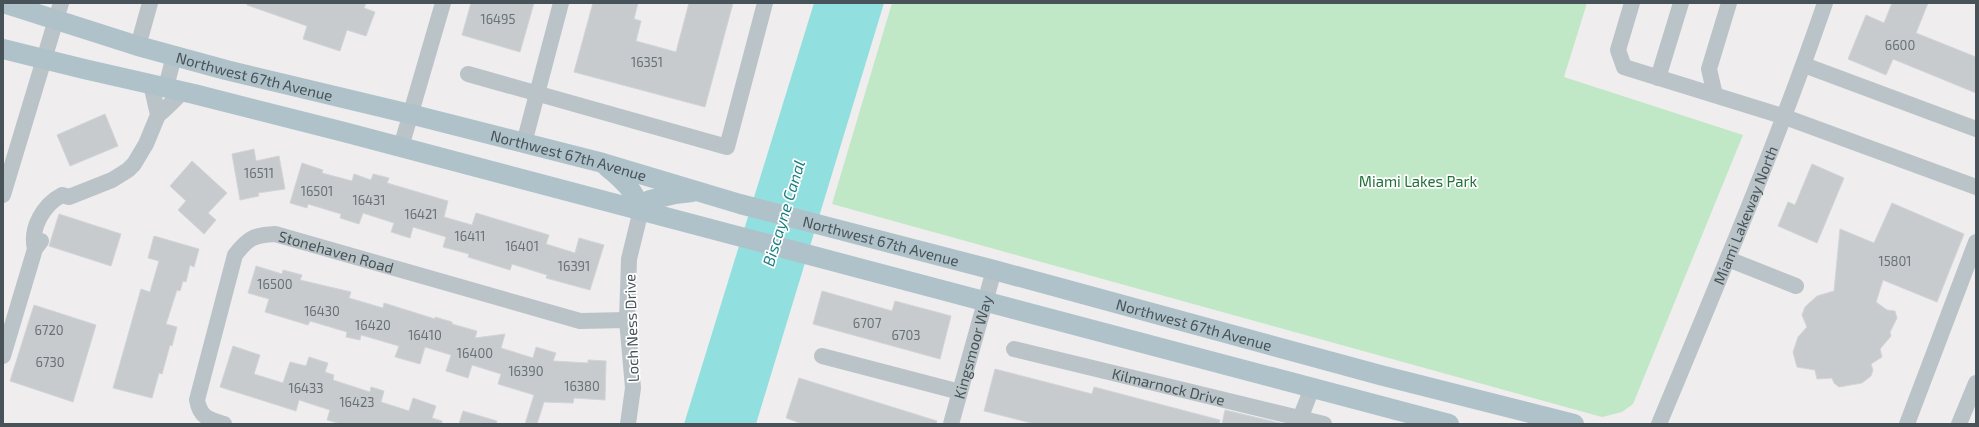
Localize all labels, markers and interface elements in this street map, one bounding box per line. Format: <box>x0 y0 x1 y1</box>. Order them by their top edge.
house number: 16495 <box>480 11 516 27</box>
house number: 6600 <box>1885 37 1915 53</box>
street label: Northwest 67th Avenue <box>174 48 335 104</box>
house number: 16351 <box>631 54 663 70</box>
street label: Northwest 67th Avenue <box>489 126 649 185</box>
street label: Miami Lakeway North <box>1709 143 1781 287</box>
water label: Biscayne Canal <box>758 158 809 269</box>
house number: 16511 <box>244 165 274 181</box>
park label: Miami Lakes Park <box>1359 172 1478 190</box>
house number: 16501 <box>301 183 333 199</box>
house number: 16431 <box>352 192 386 208</box>
house number: 16421 <box>404 206 438 222</box>
street label: Northwest 67th Avenue <box>801 212 961 270</box>
street label: Stonehaven Road <box>277 226 396 276</box>
house number: 16411 <box>455 228 485 244</box>
house number: 16401 <box>505 238 539 254</box>
house number: 15801 <box>1878 253 1912 269</box>
house number: 16391 <box>558 258 590 274</box>
street label: Loch Ness Drive <box>620 274 642 382</box>
house number: 16500 <box>257 276 293 292</box>
street label: Kingsmoor Way <box>950 293 996 401</box>
street label: Northwest 67th Avenue <box>1114 295 1274 354</box>
house number: 16430 <box>304 303 340 319</box>
house number: 6707 <box>853 315 882 331</box>
house number: 16420 <box>355 317 391 333</box>
house number: 6720 <box>34 322 64 338</box>
house number: 16410 <box>408 327 442 343</box>
house number: 6703 <box>891 327 921 343</box>
house number: 16400 <box>457 345 493 361</box>
house number: 6730 <box>35 354 65 370</box>
house number: 16390 <box>508 363 544 379</box>
street label: Kilmarnock Drive <box>1110 364 1227 409</box>
house number: 16380 <box>564 378 600 394</box>
house number: 16433 <box>288 380 324 396</box>
house number: 16423 <box>339 394 375 410</box>

